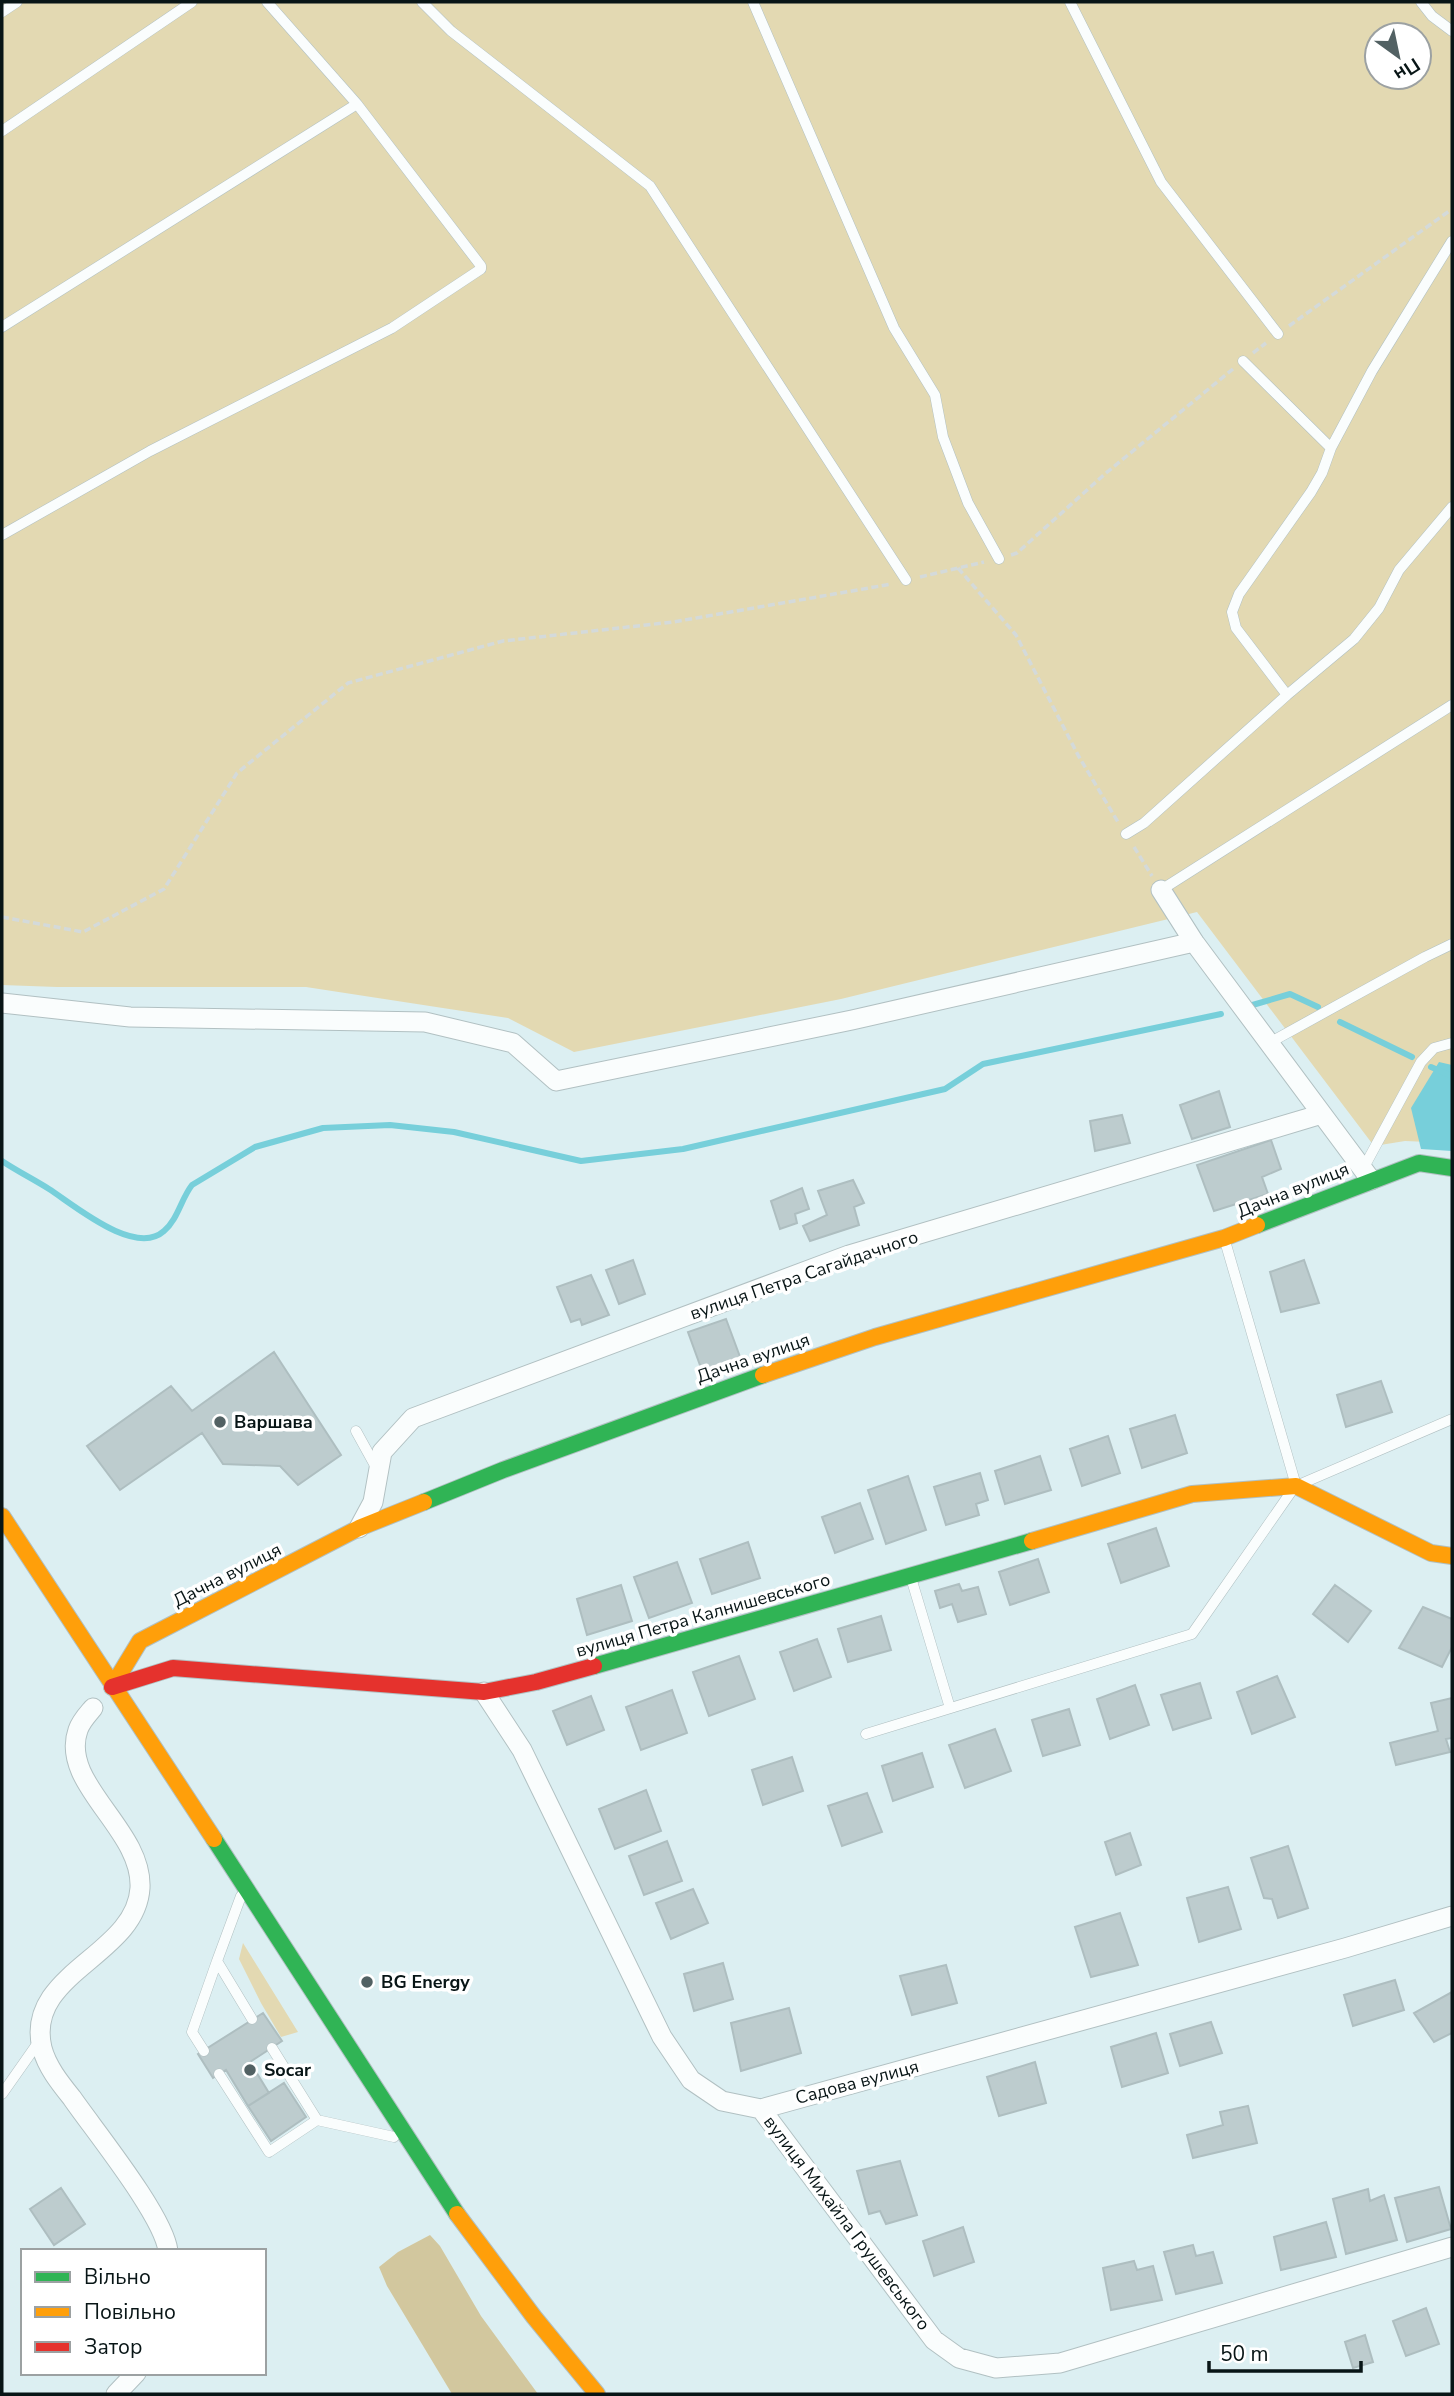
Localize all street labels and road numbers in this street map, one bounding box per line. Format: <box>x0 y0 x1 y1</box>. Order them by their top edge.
street label: Дачна вулиця <box>1234 1157 1352 1223</box>
street label: вулиця Петра Сагайдачного <box>687 1225 921 1325</box>
street label: Дачна вулиця <box>693 1327 813 1389</box>
street label: Дачна вулиця <box>169 1537 285 1613</box>
street label: вулиця Петра Калнишевського <box>573 1567 833 1663</box>
street label: Садова вулиця <box>793 2054 921 2110</box>
street label: вулиця Михайла Грушевського <box>758 2111 936 2335</box>

